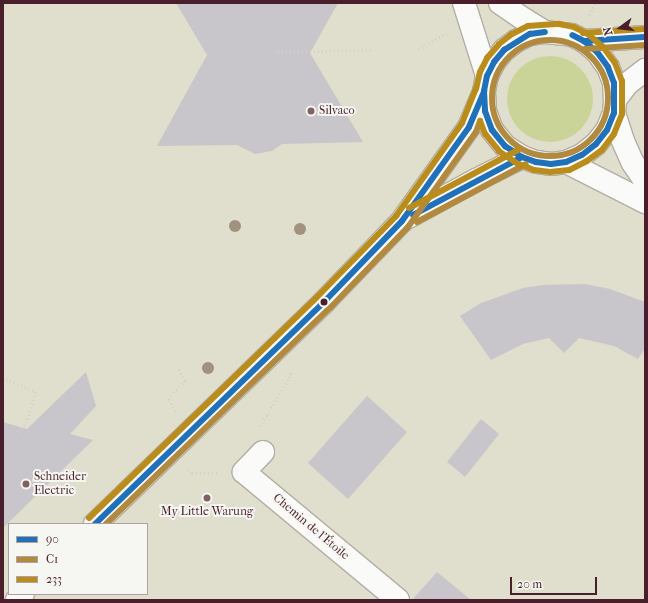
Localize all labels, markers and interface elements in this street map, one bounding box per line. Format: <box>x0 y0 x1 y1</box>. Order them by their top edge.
north arrow <box>600 8 640 48</box>
text: N <box>601 26 615 37</box>
place label: Silvaco <box>319 104 355 118</box>
marker: Silvaco <box>306 106 316 116</box>
unlabelled marker <box>319 297 329 307</box>
place label: Schneider Electric <box>34 470 86 498</box>
marker: Schneider Electric <box>21 479 31 489</box>
street label: Chemin de l'Étoile <box>270 491 352 563</box>
marker: My Little Warung <box>202 493 212 503</box>
place label: My Little Warung <box>161 505 253 519</box>
legend <box>8 523 148 595</box>
text: 90 <box>46 532 59 546</box>
text: C1 <box>46 552 58 566</box>
scale bar <box>512 569 599 595</box>
text: 233 <box>46 572 62 586</box>
text: 20 m <box>517 577 542 591</box>

